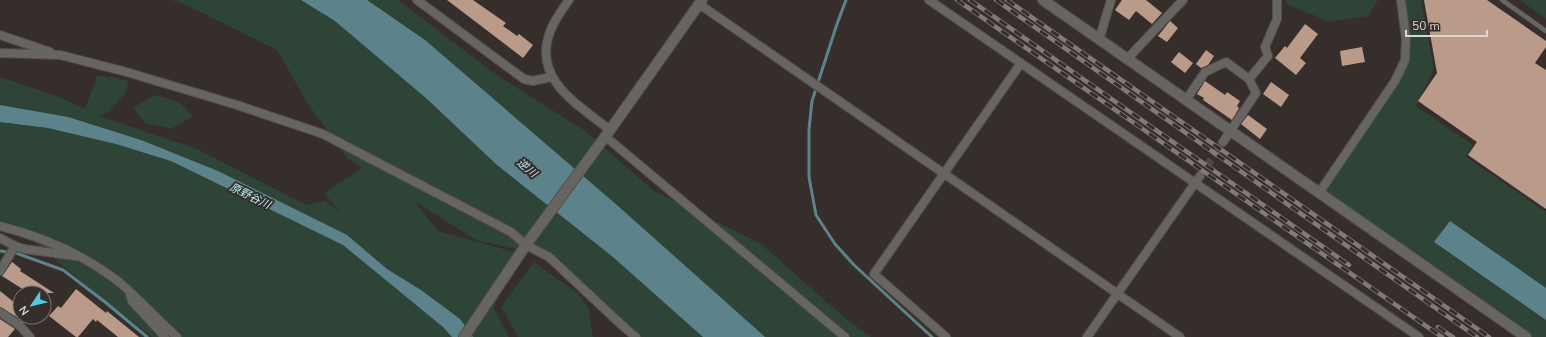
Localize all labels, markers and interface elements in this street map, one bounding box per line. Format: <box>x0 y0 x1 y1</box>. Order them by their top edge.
scale bar <box>1406 12 1487 38</box>
text: 50 m <box>1412 18 1440 34</box>
water label: 逆川 <box>514 155 541 181</box>
water label: 原野谷川 <box>227 180 274 213</box>
north arrow <box>12 285 52 325</box>
text: N <box>16 303 33 318</box>

